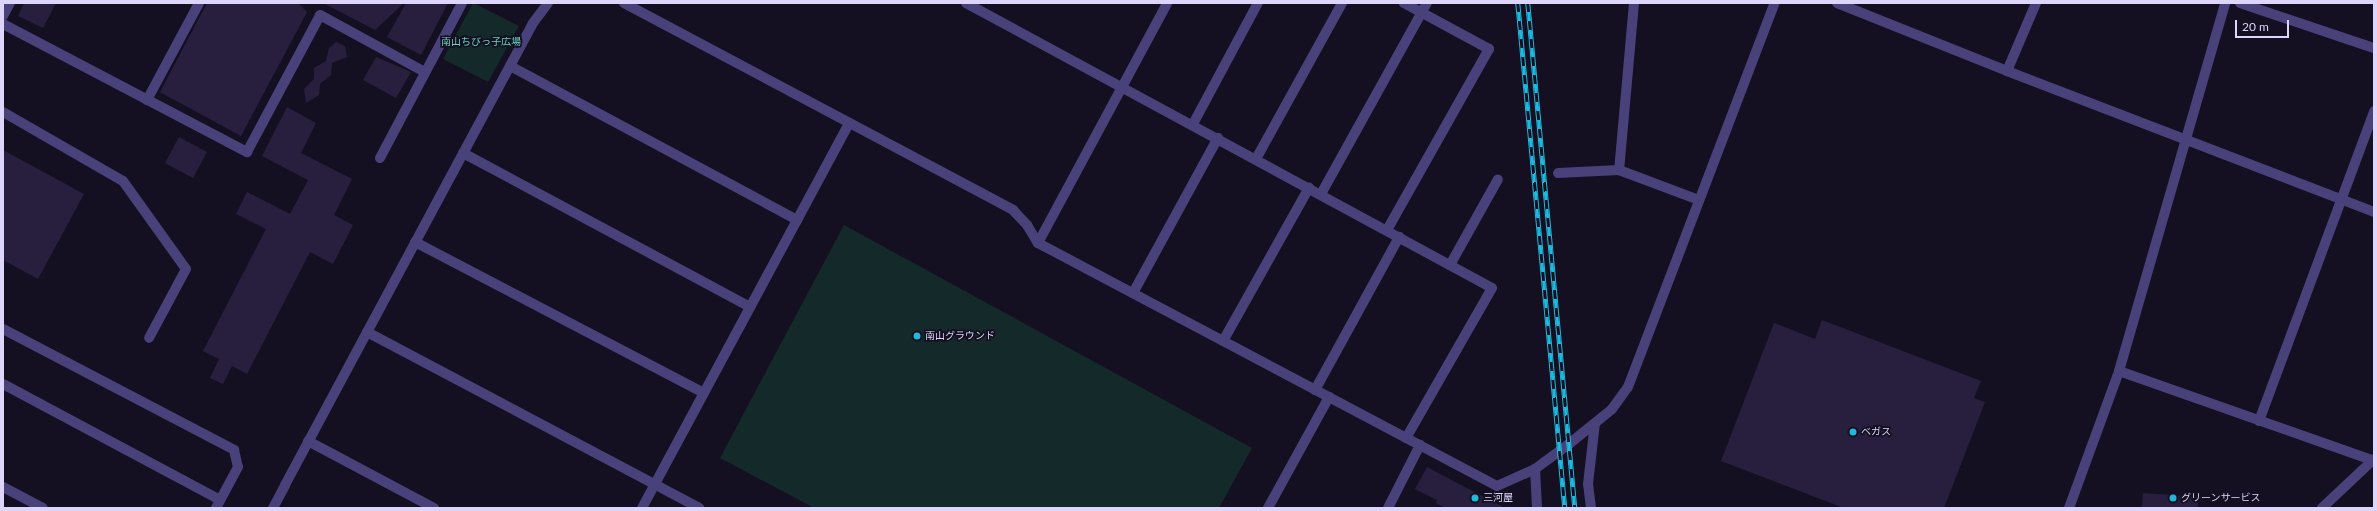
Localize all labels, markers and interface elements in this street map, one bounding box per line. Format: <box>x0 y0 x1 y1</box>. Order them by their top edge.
scale bar <box>2237 12 2291 38</box>
text: 20 m <box>2242 19 2269 34</box>
park label: 南山ちびっ子広場 <box>441 36 521 48</box>
place label: 南山グラウンド <box>925 330 995 342</box>
marker: 南山グラウンド <box>912 331 922 341</box>
place label: ベガス <box>1861 426 1891 438</box>
marker: ベガス <box>1848 427 1858 437</box>
place label: 三河屋 <box>1483 492 1513 504</box>
place label: グリーンサービス <box>2181 492 2261 504</box>
marker: 三河屋 <box>1470 493 1480 503</box>
marker: グリーンサービス <box>2168 493 2178 503</box>

